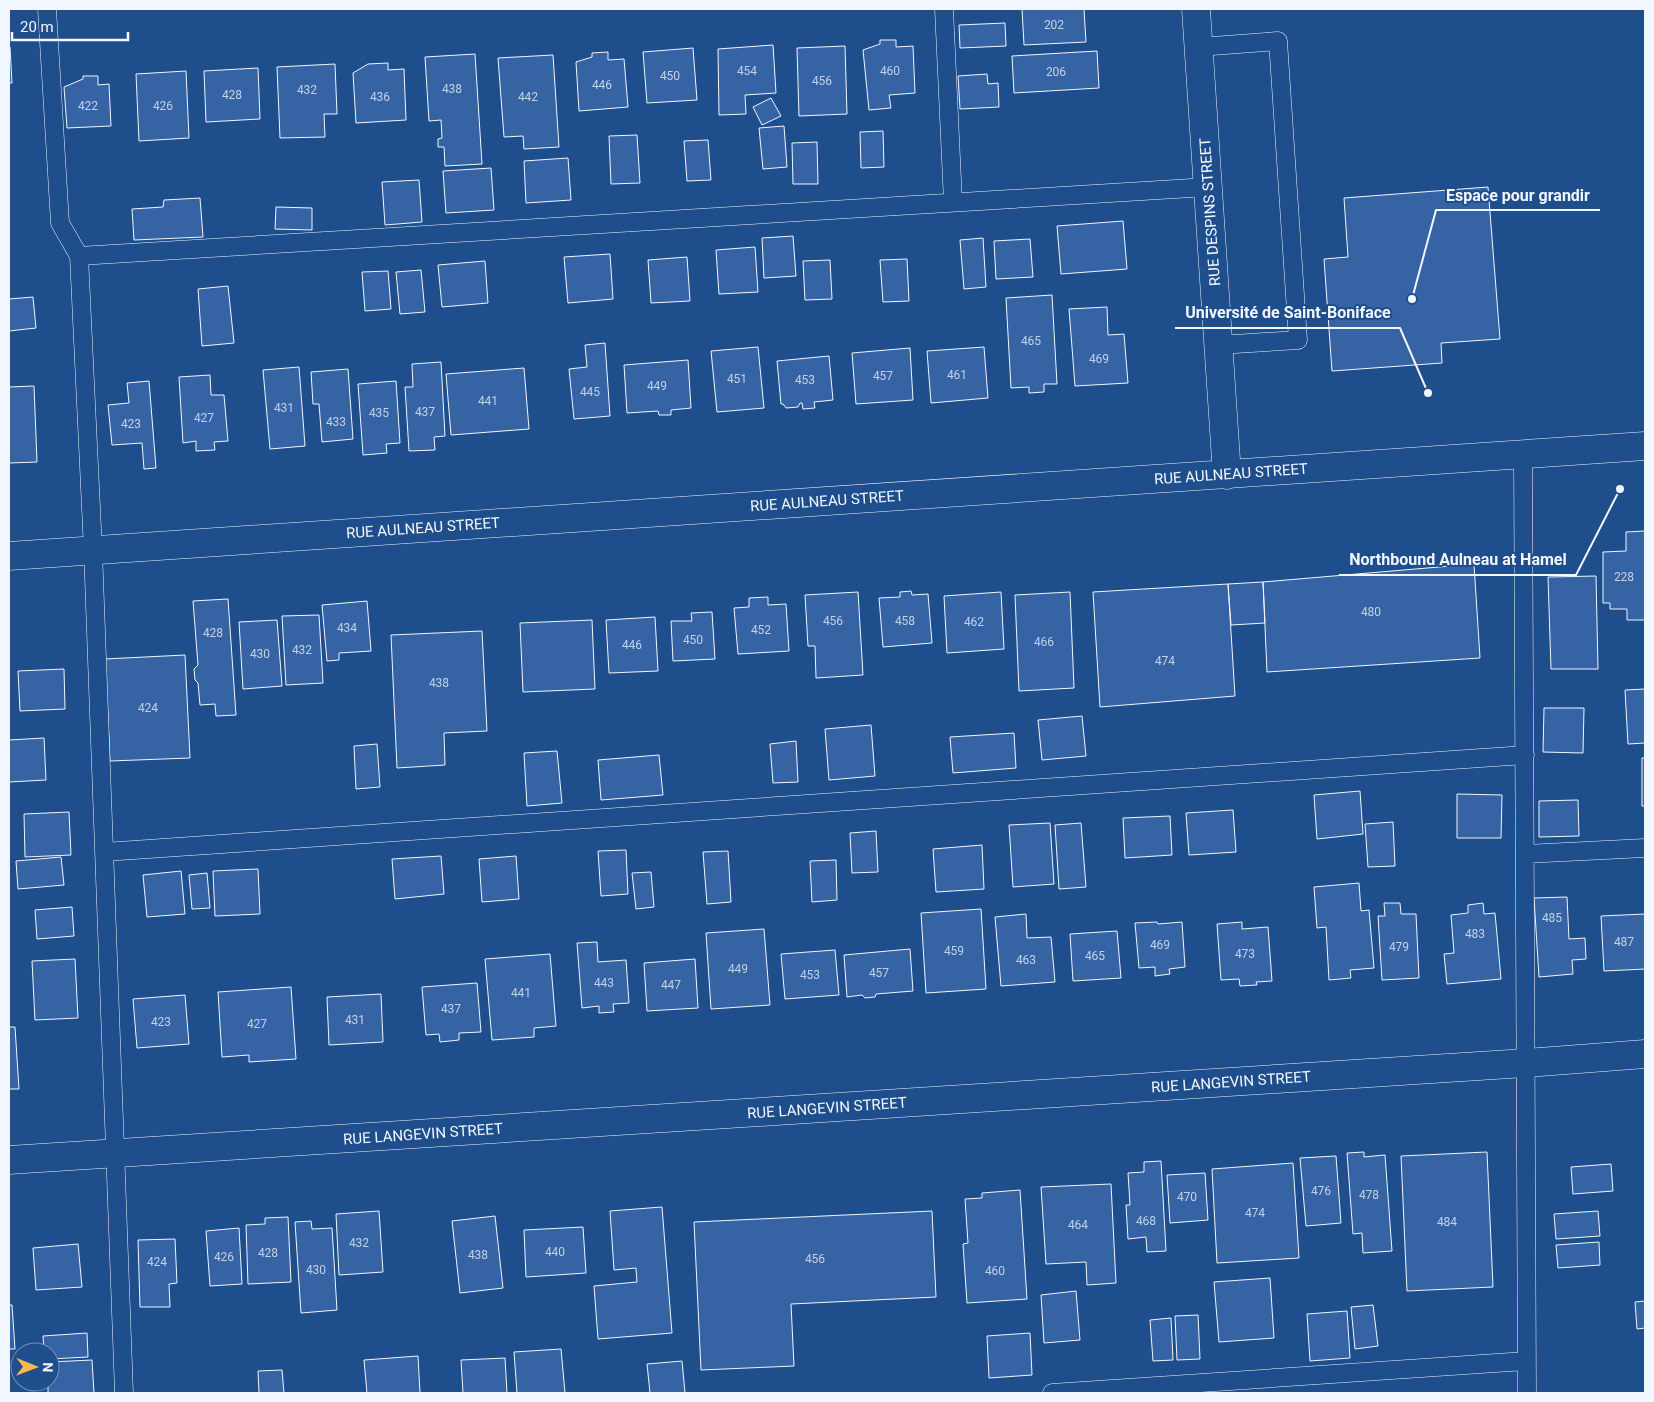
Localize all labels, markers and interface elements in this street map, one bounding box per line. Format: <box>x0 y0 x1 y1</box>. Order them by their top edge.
scale bar <box>12 10 129 42</box>
text: 20 m <box>20 18 54 36</box>
house number: 202 <box>1044 18 1064 32</box>
house number: 454 <box>737 64 757 78</box>
house number: 460 <box>880 64 900 78</box>
house number: 206 <box>1046 65 1066 79</box>
house number: 450 <box>660 69 680 83</box>
house number: 456 <box>812 74 832 88</box>
house number: 446 <box>592 78 612 92</box>
house number: 438 <box>442 82 462 96</box>
house number: 432 <box>297 83 317 97</box>
house number: 428 <box>222 88 242 102</box>
house number: 436 <box>370 90 390 104</box>
house number: 442 <box>518 90 538 104</box>
house number: 422 <box>78 99 98 113</box>
house number: 426 <box>153 99 173 113</box>
street label: RUE DESPINS STREET <box>1196 137 1224 287</box>
callout: Espace pour grandir <box>1436 179 1600 210</box>
text: Espace pour grandir <box>1446 186 1590 205</box>
callout: Université de Saint-Boniface <box>1175 297 1400 328</box>
text: Université de Saint-Boniface <box>1185 303 1391 322</box>
house number: 465 <box>1021 334 1041 348</box>
house number: 469 <box>1089 352 1109 366</box>
house number: 461 <box>947 368 967 382</box>
house number: 457 <box>873 369 893 383</box>
house number: 451 <box>727 372 747 386</box>
house number: 453 <box>795 373 815 387</box>
house number: 449 <box>647 379 667 393</box>
house number: 445 <box>580 385 600 399</box>
house number: 441 <box>478 394 498 408</box>
house number: 431 <box>274 401 294 415</box>
house number: 437 <box>415 405 435 419</box>
house number: 435 <box>369 406 389 420</box>
house number: 427 <box>194 411 214 425</box>
house number: 433 <box>326 415 346 429</box>
house number: 423 <box>121 417 141 431</box>
street label: RUE AULNEAU STREET <box>1153 460 1309 488</box>
street label: RUE AULNEAU STREET <box>749 487 905 515</box>
street label: RUE AULNEAU STREET <box>345 514 501 542</box>
callout: Northbound Aulneau at Hamel <box>1339 544 1576 575</box>
text: Northbound Aulneau at Hamel <box>1349 550 1567 569</box>
house number: 228 <box>1614 570 1634 584</box>
house number: 480 <box>1361 605 1381 619</box>
house number: 456 <box>823 614 843 628</box>
house number: 458 <box>895 614 915 628</box>
house number: 462 <box>964 615 984 629</box>
house number: 434 <box>337 621 357 635</box>
house number: 452 <box>751 623 771 637</box>
house number: 428 <box>203 626 223 640</box>
house number: 450 <box>683 633 703 647</box>
house number: 466 <box>1034 635 1054 649</box>
house number: 446 <box>622 638 642 652</box>
house number: 432 <box>292 643 312 657</box>
house number: 430 <box>250 647 270 661</box>
house number: 474 <box>1155 654 1175 668</box>
house number: 438 <box>429 676 449 690</box>
house number: 424 <box>138 701 158 715</box>
house number: 485 <box>1542 911 1562 925</box>
house number: 483 <box>1465 927 1485 941</box>
house number: 487 <box>1614 935 1634 949</box>
house number: 469 <box>1150 938 1170 952</box>
house number: 479 <box>1389 940 1409 954</box>
house number: 459 <box>944 944 964 958</box>
house number: 473 <box>1235 947 1255 961</box>
house number: 465 <box>1085 949 1105 963</box>
house number: 463 <box>1016 953 1036 967</box>
house number: 449 <box>728 962 748 976</box>
house number: 457 <box>869 966 889 980</box>
house number: 453 <box>800 968 820 982</box>
house number: 443 <box>594 976 614 990</box>
house number: 447 <box>661 978 681 992</box>
house number: 441 <box>511 986 531 1000</box>
house number: 437 <box>441 1002 461 1016</box>
house number: 431 <box>345 1013 365 1027</box>
house number: 423 <box>151 1015 171 1029</box>
house number: 427 <box>247 1017 267 1031</box>
street label: RUE LANGEVIN STREET <box>1151 1067 1311 1097</box>
street label: RUE LANGEVIN STREET <box>747 1093 907 1123</box>
street label: RUE LANGEVIN STREET <box>343 1119 503 1149</box>
house number: 476 <box>1311 1184 1331 1198</box>
house number: 478 <box>1359 1188 1379 1202</box>
house number: 470 <box>1177 1190 1197 1204</box>
house number: 474 <box>1245 1206 1265 1220</box>
house number: 468 <box>1136 1214 1156 1228</box>
house number: 484 <box>1437 1215 1457 1229</box>
house number: 464 <box>1068 1218 1088 1232</box>
house number: 432 <box>349 1236 369 1250</box>
house number: 440 <box>545 1245 565 1259</box>
house number: 428 <box>258 1246 278 1260</box>
house number: 438 <box>468 1248 488 1262</box>
house number: 426 <box>214 1250 234 1264</box>
house number: 456 <box>805 1252 825 1266</box>
house number: 424 <box>147 1255 167 1269</box>
house number: 430 <box>306 1263 326 1277</box>
house number: 460 <box>985 1264 1005 1278</box>
north arrow <box>10 1342 60 1392</box>
text: N <box>40 1362 56 1372</box>

